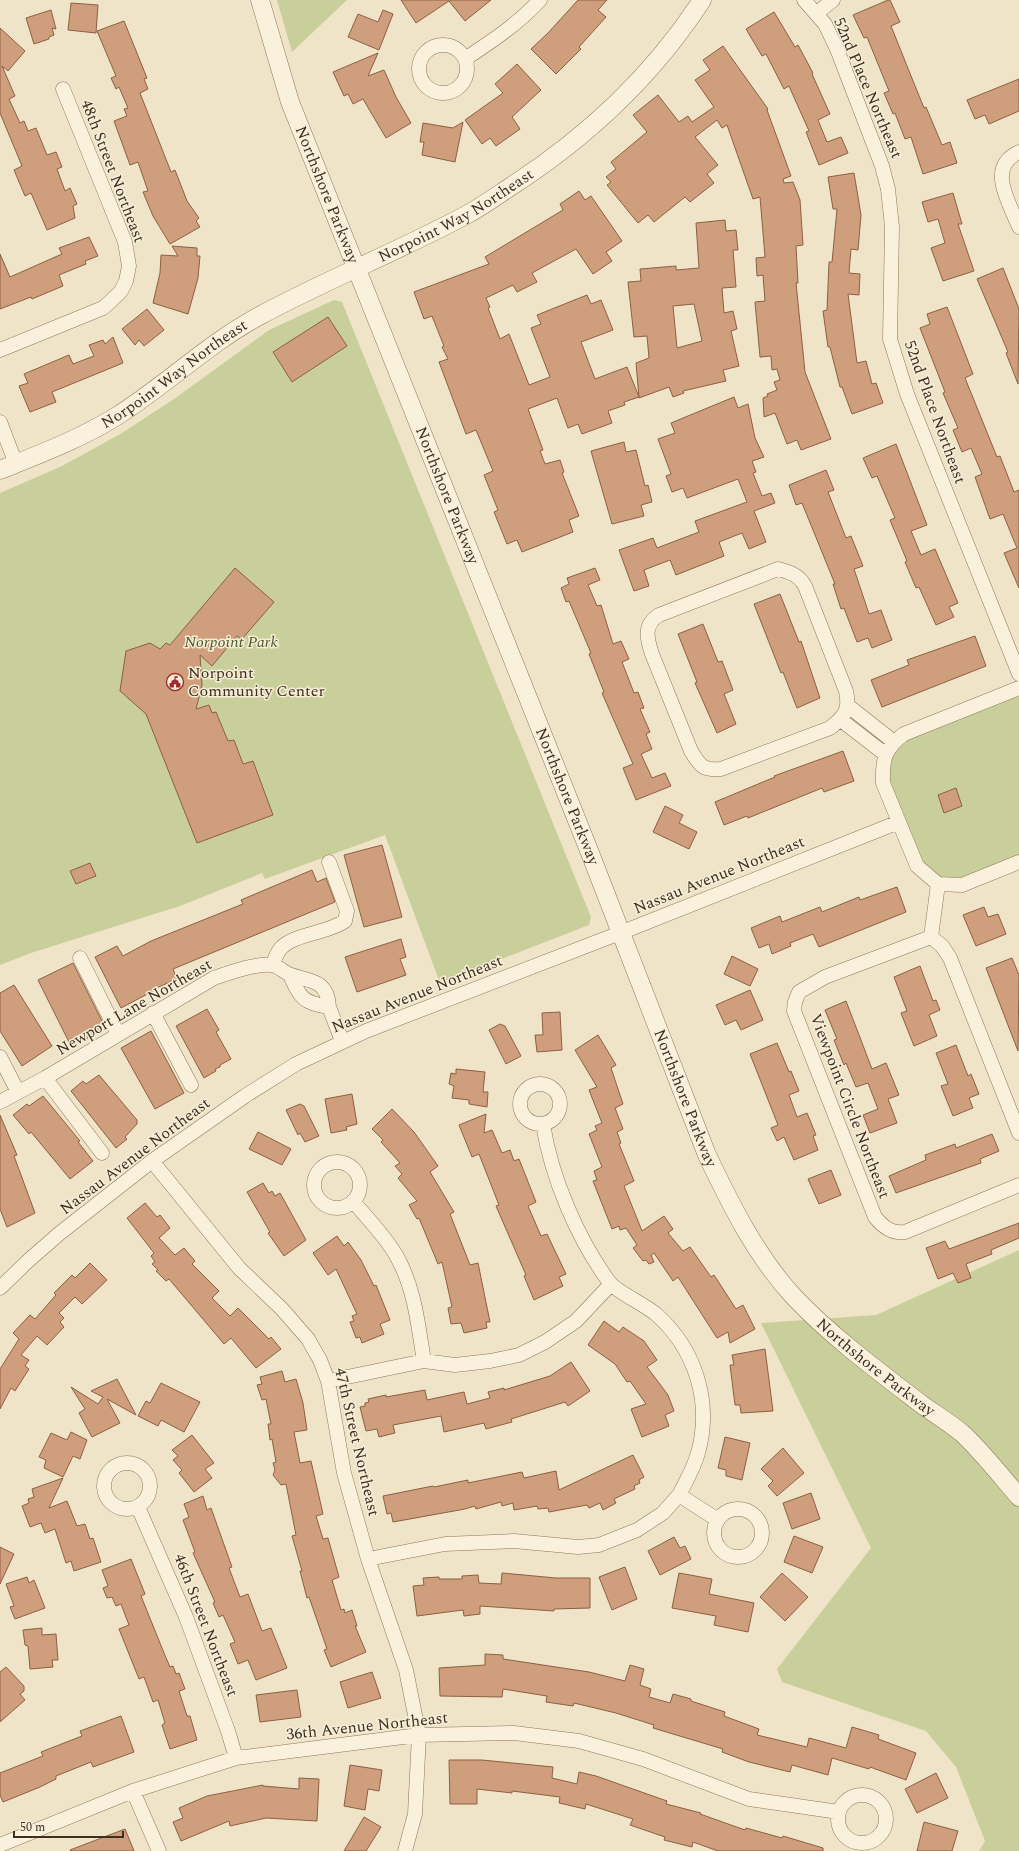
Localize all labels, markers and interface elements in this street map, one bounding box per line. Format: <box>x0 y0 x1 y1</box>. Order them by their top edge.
street label: 52nd Place Northeast <box>827 14 909 163</box>
street label: 48th Street Northeast <box>75 96 152 246</box>
street label: Northshore Parkway <box>289 122 366 268</box>
street label: Norpoint Way Northeast <box>374 162 539 269</box>
street label: Norpoint Way Northeast <box>97 313 252 435</box>
street label: 52nd Place Northeast <box>898 337 972 487</box>
street label: Northshore Parkway <box>409 423 486 569</box>
park label: Norpoint Park <box>184 630 278 654</box>
place label: Norpoint Community Center <box>188 661 325 703</box>
public building icon: Norpoint Community Center <box>165 672 185 692</box>
street label: Northshore Parkway <box>529 724 606 870</box>
street label: Nassau Avenue Northeast <box>630 830 808 920</box>
street label: Nassau Avenue Northeast <box>328 949 506 1039</box>
street label: Newport Lane Northeast <box>52 952 217 1061</box>
street label: Viewpoint Circle Northeast <box>804 1010 896 1202</box>
street label: Northshore Parkway <box>647 1026 724 1172</box>
street label: Nassau Avenue Northeast <box>55 1091 215 1221</box>
street label: Northshore Parkway <box>811 1312 941 1423</box>
street label: 47th Street Northeast <box>328 1365 386 1519</box>
street label: 46th Street Northeast <box>168 1550 245 1700</box>
street label: 36th Avenue Northeast <box>285 1706 449 1746</box>
scale bar <box>14 1813 123 1839</box>
text: 50 m <box>20 1818 45 1837</box>

